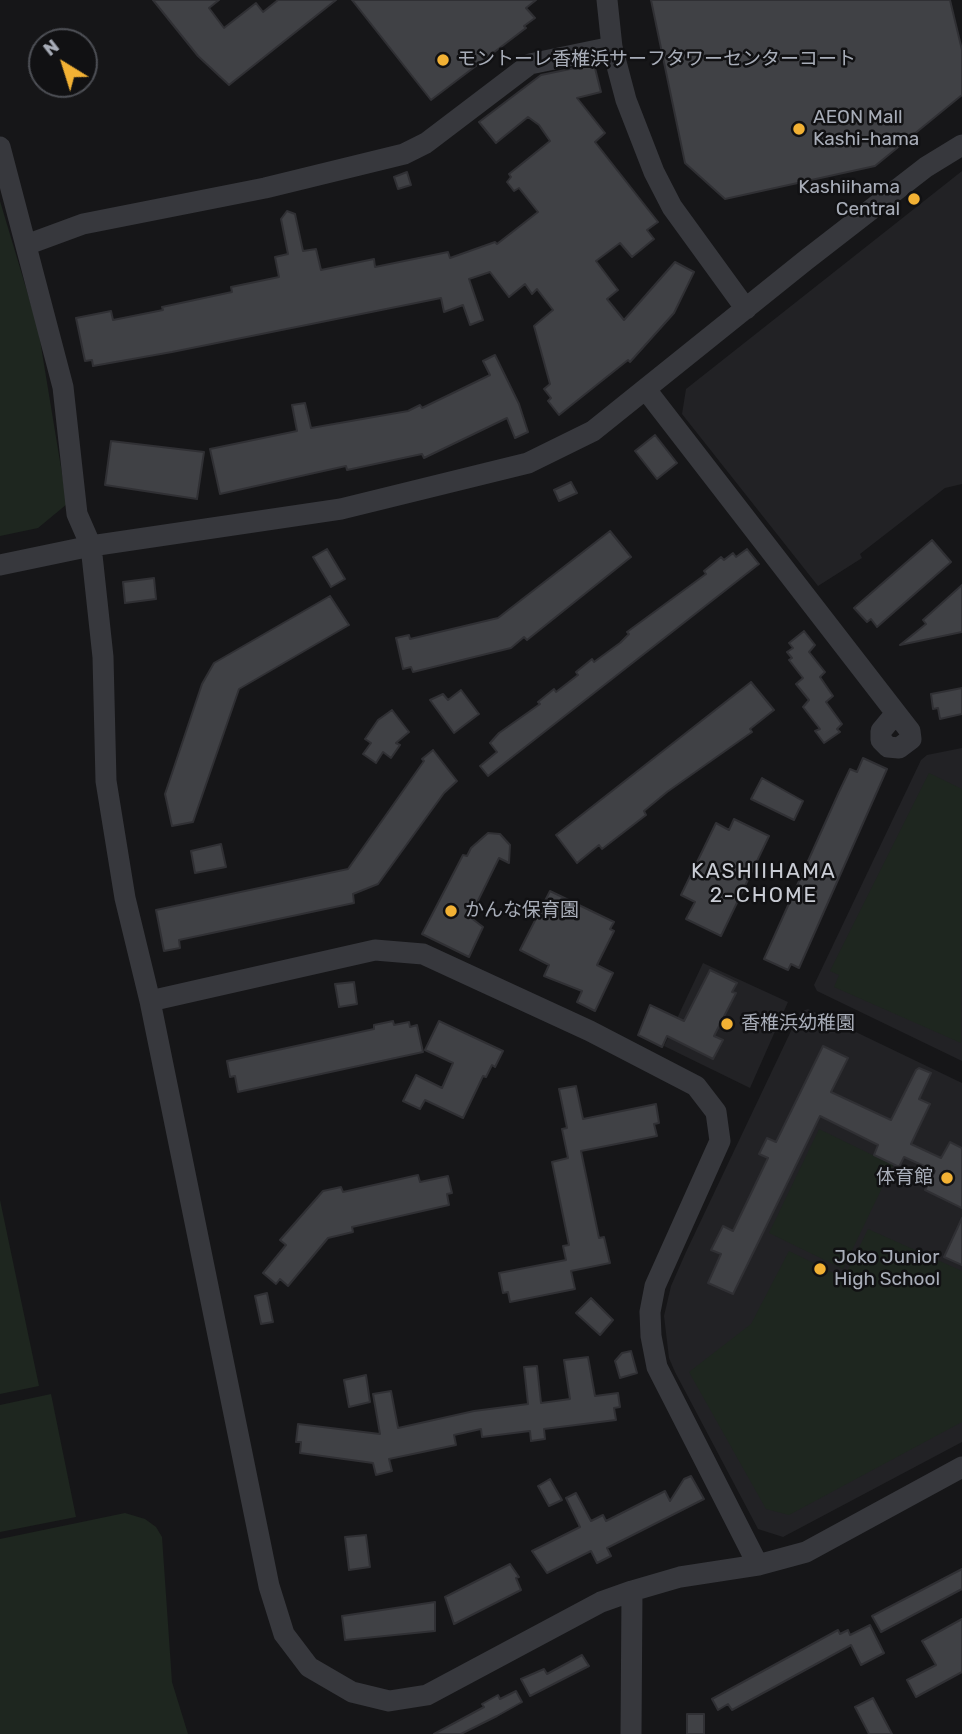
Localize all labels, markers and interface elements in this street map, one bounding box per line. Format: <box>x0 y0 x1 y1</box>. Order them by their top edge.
north arrow <box>28 28 98 98</box>
text: N <box>39 34 63 61</box>
place label: モントーレ香椎浜サーフタワーセンターコート <box>457 49 856 71</box>
marker: モントーレ香椎浜サーフタワーセンターコート <box>435 52 451 68</box>
place label: AEON Mall Kashi-hama <box>813 107 919 151</box>
marker: AEON Mall Kashi-hama <box>791 121 807 137</box>
place label: Kashiihama Central <box>798 177 900 221</box>
marker: Kashiihama Central <box>906 191 922 207</box>
district label: KASHIIHAMA 2-CHOME <box>692 859 836 909</box>
place label: かんな保育園 <box>465 900 579 922</box>
marker: かんな保育園 <box>443 903 459 919</box>
place label: 香椎浜幼稚園 <box>741 1013 855 1035</box>
marker: 香椎浜幼稚園 <box>719 1016 735 1032</box>
place label: 体育館 <box>876 1167 933 1189</box>
marker: 体育館 <box>939 1170 955 1186</box>
place label: Joko Junior High School <box>834 1247 940 1291</box>
marker: Joko Junior High School <box>812 1261 828 1277</box>

